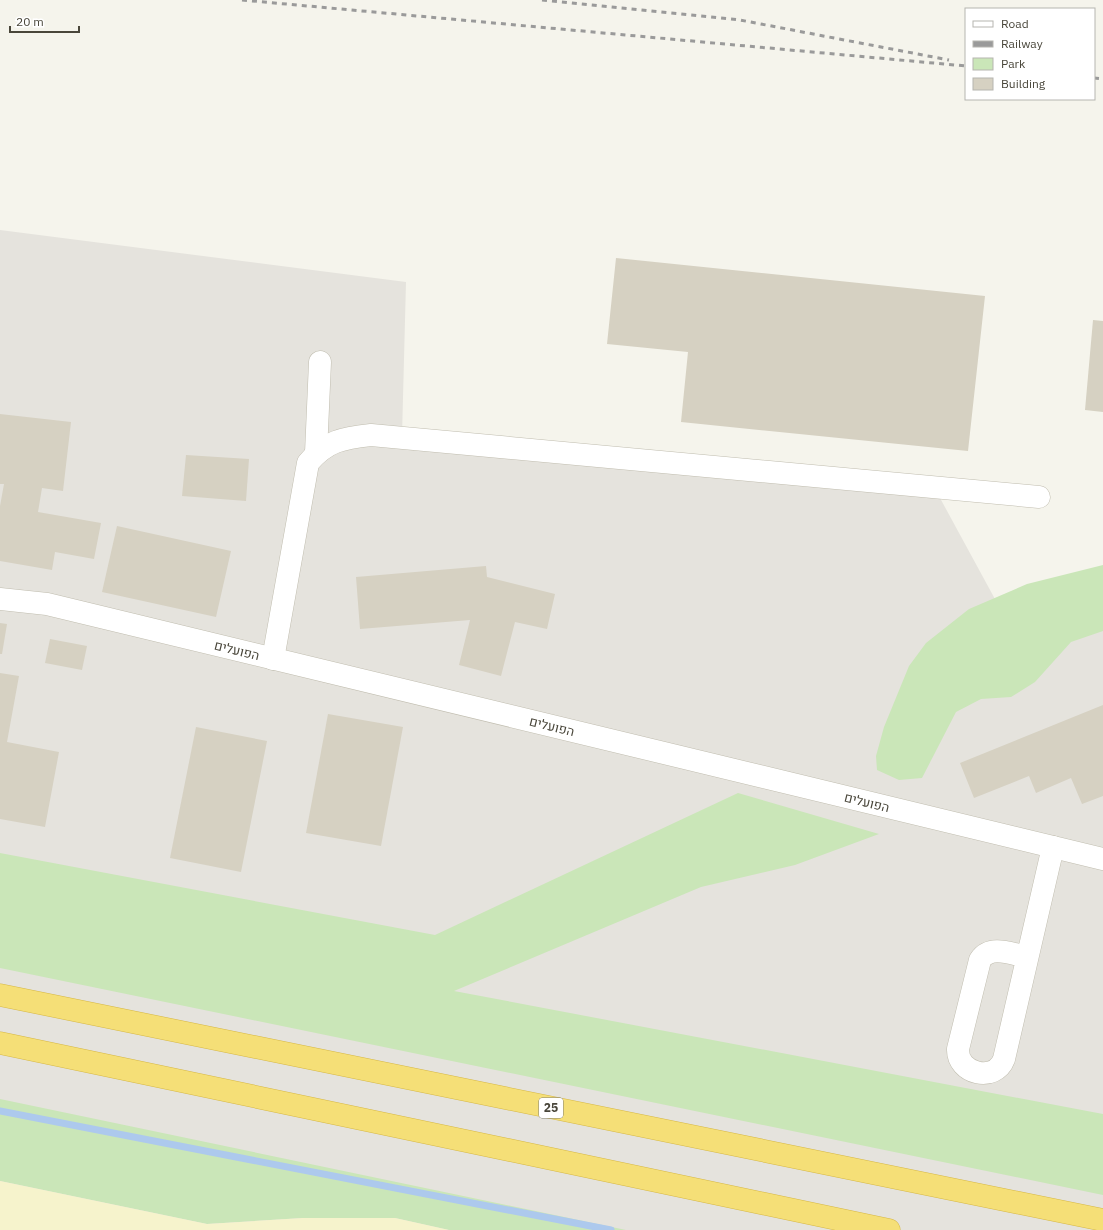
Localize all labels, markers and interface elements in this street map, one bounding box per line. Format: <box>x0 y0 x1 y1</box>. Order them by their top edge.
scale bar <box>10 8 79 34</box>
legend <box>965 8 1095 100</box>
text: 20 m <box>16 14 44 29</box>
text: Road <box>1001 16 1029 31</box>
text: Railway <box>1001 36 1043 51</box>
text: Park <box>1001 56 1026 71</box>
text: Building <box>1001 76 1046 91</box>
street label: הפועלים <box>212 637 261 664</box>
street label: הפועלים <box>527 713 576 740</box>
street label: הפועלים <box>842 789 891 816</box>
road number: 25 <box>539 1098 563 1118</box>

